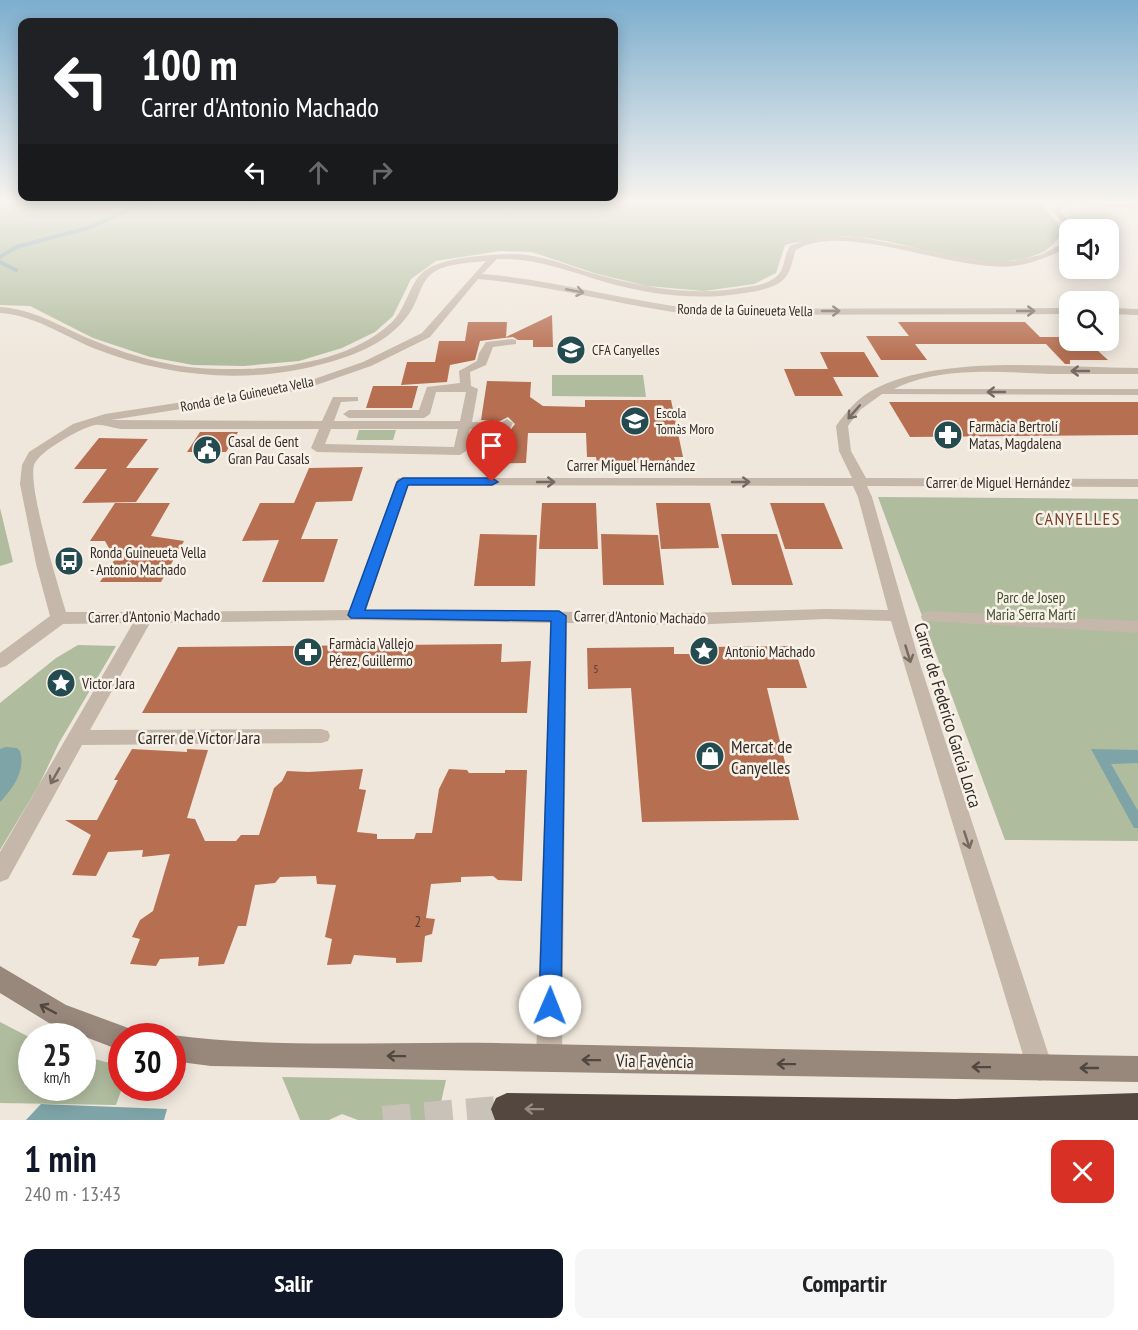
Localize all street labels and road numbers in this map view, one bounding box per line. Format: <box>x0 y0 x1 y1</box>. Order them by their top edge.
street label: Ronda de la Guineueta Vella <box>677 300 813 320</box>
street label: Ronda de la Guineueta Vella <box>179 372 315 416</box>
street label: Carrer Miguel Hernández <box>567 456 695 475</box>
street label: Carrer de Miguel Hernández <box>926 473 1070 492</box>
street label: Carrer d'Antonio Machado <box>88 605 220 627</box>
street label: Carrer d'Antonio Machado <box>574 606 706 628</box>
street label: Carrer de Federico García Lorca <box>909 620 987 810</box>
street label: Carrer de Víctor Jara <box>138 726 260 749</box>
street label: Via Favència <box>615 1049 694 1073</box>

